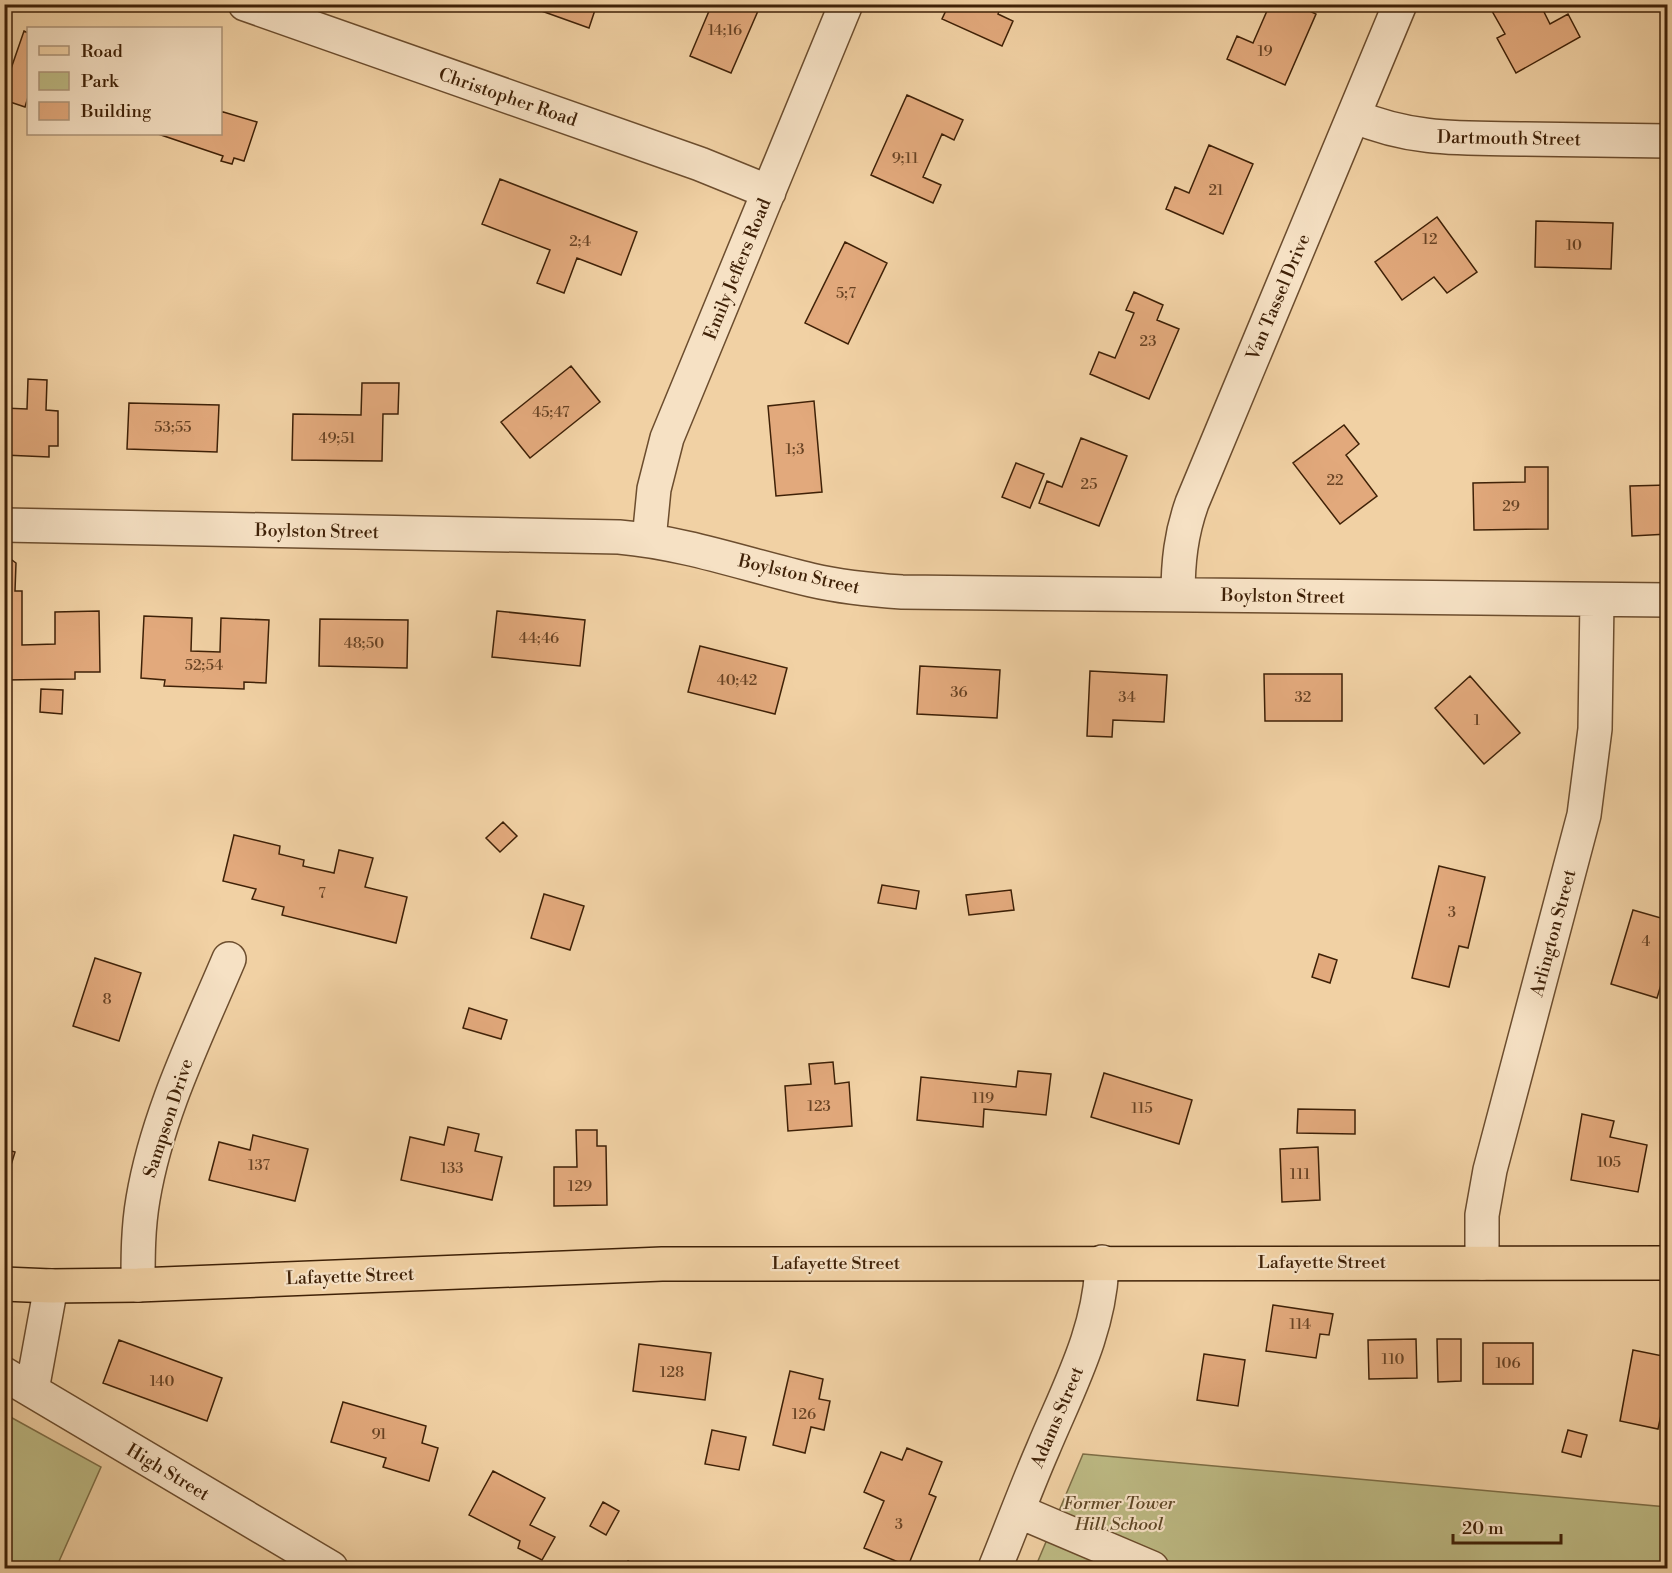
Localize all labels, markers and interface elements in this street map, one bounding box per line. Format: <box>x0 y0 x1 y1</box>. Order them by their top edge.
house number: 14;16 <box>708 21 742 40</box>
legend <box>27 27 222 135</box>
text: Road <box>81 40 124 63</box>
house number: 19 <box>1257 42 1273 61</box>
street label: Christopher Road <box>436 63 581 132</box>
text: Park <box>81 70 120 93</box>
text: Building <box>80 100 152 123</box>
street label: Dartmouth Street <box>1437 126 1582 151</box>
house number: 9;11 <box>892 149 919 168</box>
house number: 21 <box>1208 181 1224 200</box>
street label: Emily Jeffers Road <box>699 195 777 343</box>
street label: Van Tassel Drive <box>1241 230 1315 365</box>
house number: 12 <box>1422 230 1438 249</box>
house number: 2;4 <box>569 232 591 251</box>
house number: 10 <box>1566 236 1582 255</box>
house number: 5;7 <box>836 284 856 303</box>
house number: 23 <box>1140 332 1156 351</box>
house number: 45;47 <box>532 403 570 422</box>
house number: 53;55 <box>154 418 192 437</box>
house number: 49;51 <box>319 429 356 448</box>
house number: 1;3 <box>786 440 804 459</box>
house number: 22 <box>1326 471 1344 490</box>
house number: 25 <box>1081 475 1097 494</box>
house number: 29 <box>1502 497 1520 516</box>
street label: Boylston Street <box>254 519 380 544</box>
street label: Boylston Street <box>735 549 863 600</box>
street label: Boylston Street <box>1220 584 1346 609</box>
house number: 44;46 <box>519 629 559 648</box>
house number: 48;50 <box>344 634 384 653</box>
house number: 52;54 <box>185 656 223 675</box>
house number: 40;42 <box>717 671 757 690</box>
house number: 36 <box>950 683 968 702</box>
house number: 34 <box>1118 688 1136 707</box>
house number: 32 <box>1295 688 1311 707</box>
house number: 1 <box>1474 711 1481 730</box>
street label: Arlington Street <box>1525 866 1582 1000</box>
house number: 7 <box>318 884 326 903</box>
house number: 3 <box>1448 903 1456 922</box>
house number: 4 <box>1642 932 1651 951</box>
house number: 8 <box>102 990 112 1009</box>
street label: Sampson Drive <box>138 1056 199 1181</box>
house number: 119 <box>972 1089 994 1108</box>
house number: 123 <box>807 1097 831 1116</box>
house number: 115 <box>1131 1099 1153 1118</box>
house number: 105 <box>1597 1153 1621 1172</box>
house number: 137 <box>248 1156 270 1175</box>
house number: 133 <box>440 1159 464 1178</box>
house number: 111 <box>1290 1165 1311 1184</box>
house number: 129 <box>568 1177 592 1196</box>
street label: Lafayette Street <box>1258 1251 1387 1274</box>
street label: Lafayette Street <box>772 1252 901 1275</box>
street label: Lafayette Street <box>285 1263 415 1290</box>
house number: 114 <box>1289 1315 1311 1334</box>
house number: 110 <box>1382 1350 1404 1369</box>
house number: 106 <box>1495 1354 1521 1373</box>
house number: 128 <box>660 1363 684 1382</box>
street label: Adams Street <box>1025 1363 1089 1472</box>
house number: 140 <box>150 1372 174 1391</box>
house number: 126 <box>792 1405 816 1424</box>
house number: 91 <box>371 1425 387 1444</box>
street label: High Street <box>122 1439 214 1507</box>
park label: Former Tower Hill School <box>1063 1492 1175 1536</box>
scale bar <box>1453 1507 1561 1545</box>
house number: 3 <box>895 1515 903 1534</box>
text: 20 m <box>1462 1517 1504 1540</box>

